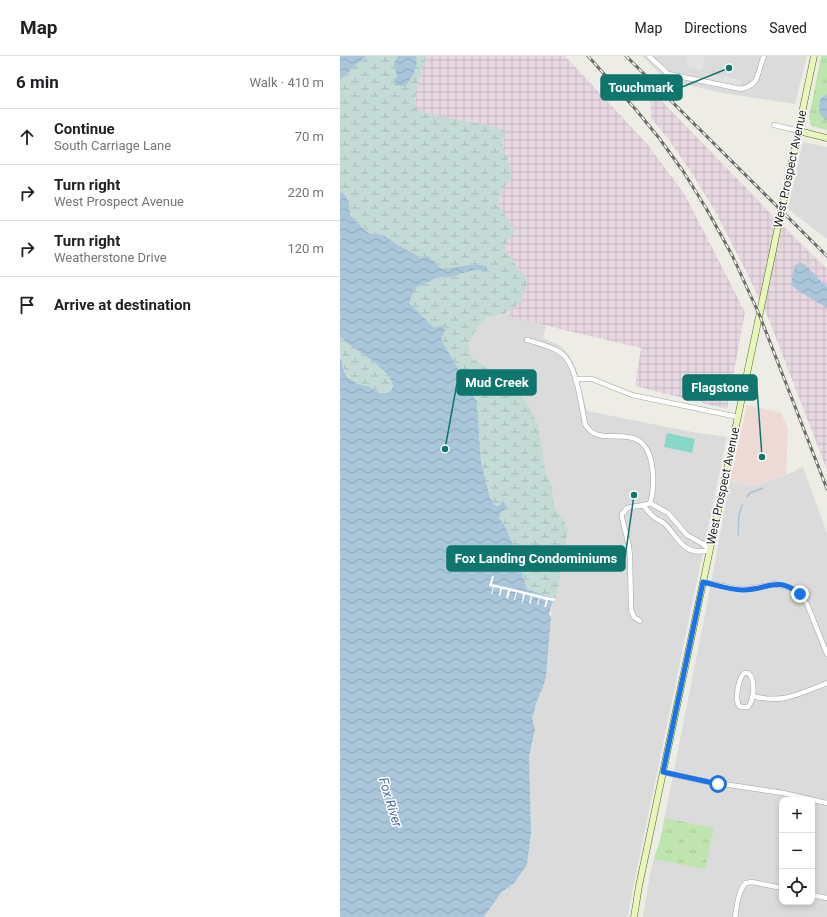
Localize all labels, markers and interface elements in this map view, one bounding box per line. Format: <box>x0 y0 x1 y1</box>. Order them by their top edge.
text: Map <box>20 16 58 39</box>
text: Map <box>635 20 662 36</box>
text: Directions <box>684 20 747 36</box>
text: Saved <box>769 20 807 36</box>
text: 6 min <box>16 72 59 92</box>
text: Walk · 410 m <box>249 75 324 90</box>
callout: Touchmark <box>601 75 682 100</box>
text: Touchmark <box>608 80 675 95</box>
street label: West Prospect Avenue <box>771 109 809 229</box>
text: Continue <box>54 120 115 138</box>
icon: ahead <box>16 126 38 148</box>
text: 70 m <box>295 129 324 144</box>
text: South Carriage Lane <box>54 138 171 153</box>
text: Turn right <box>54 176 120 194</box>
icon: right <box>16 182 38 204</box>
text: 220 m <box>287 185 324 200</box>
text: West Prospect Avenue <box>54 194 184 209</box>
text: Turn right <box>54 232 120 250</box>
icon: right <box>16 238 38 260</box>
text: 120 m <box>287 241 324 256</box>
text: Weatherstone Drive <box>54 250 167 265</box>
icon: arrive <box>16 294 38 316</box>
text: Arrive at destination <box>54 296 191 314</box>
callout: Mud Creek <box>457 370 536 395</box>
text: Mud Creek <box>465 375 530 390</box>
callout: Flagstone <box>683 375 757 400</box>
text: Flagstone <box>691 380 749 395</box>
street label: West Prospect Avenue <box>704 426 742 546</box>
callout: Fox Landing Condominiums <box>447 546 625 571</box>
text: Fox Landing Condominiums <box>455 551 618 566</box>
route end <box>791 585 809 603</box>
water label: Fox River <box>376 775 405 829</box>
route start <box>709 775 727 793</box>
map controls <box>779 797 815 905</box>
button: + <box>779 797 815 833</box>
button: − <box>779 833 815 869</box>
button: locate <box>779 869 815 905</box>

